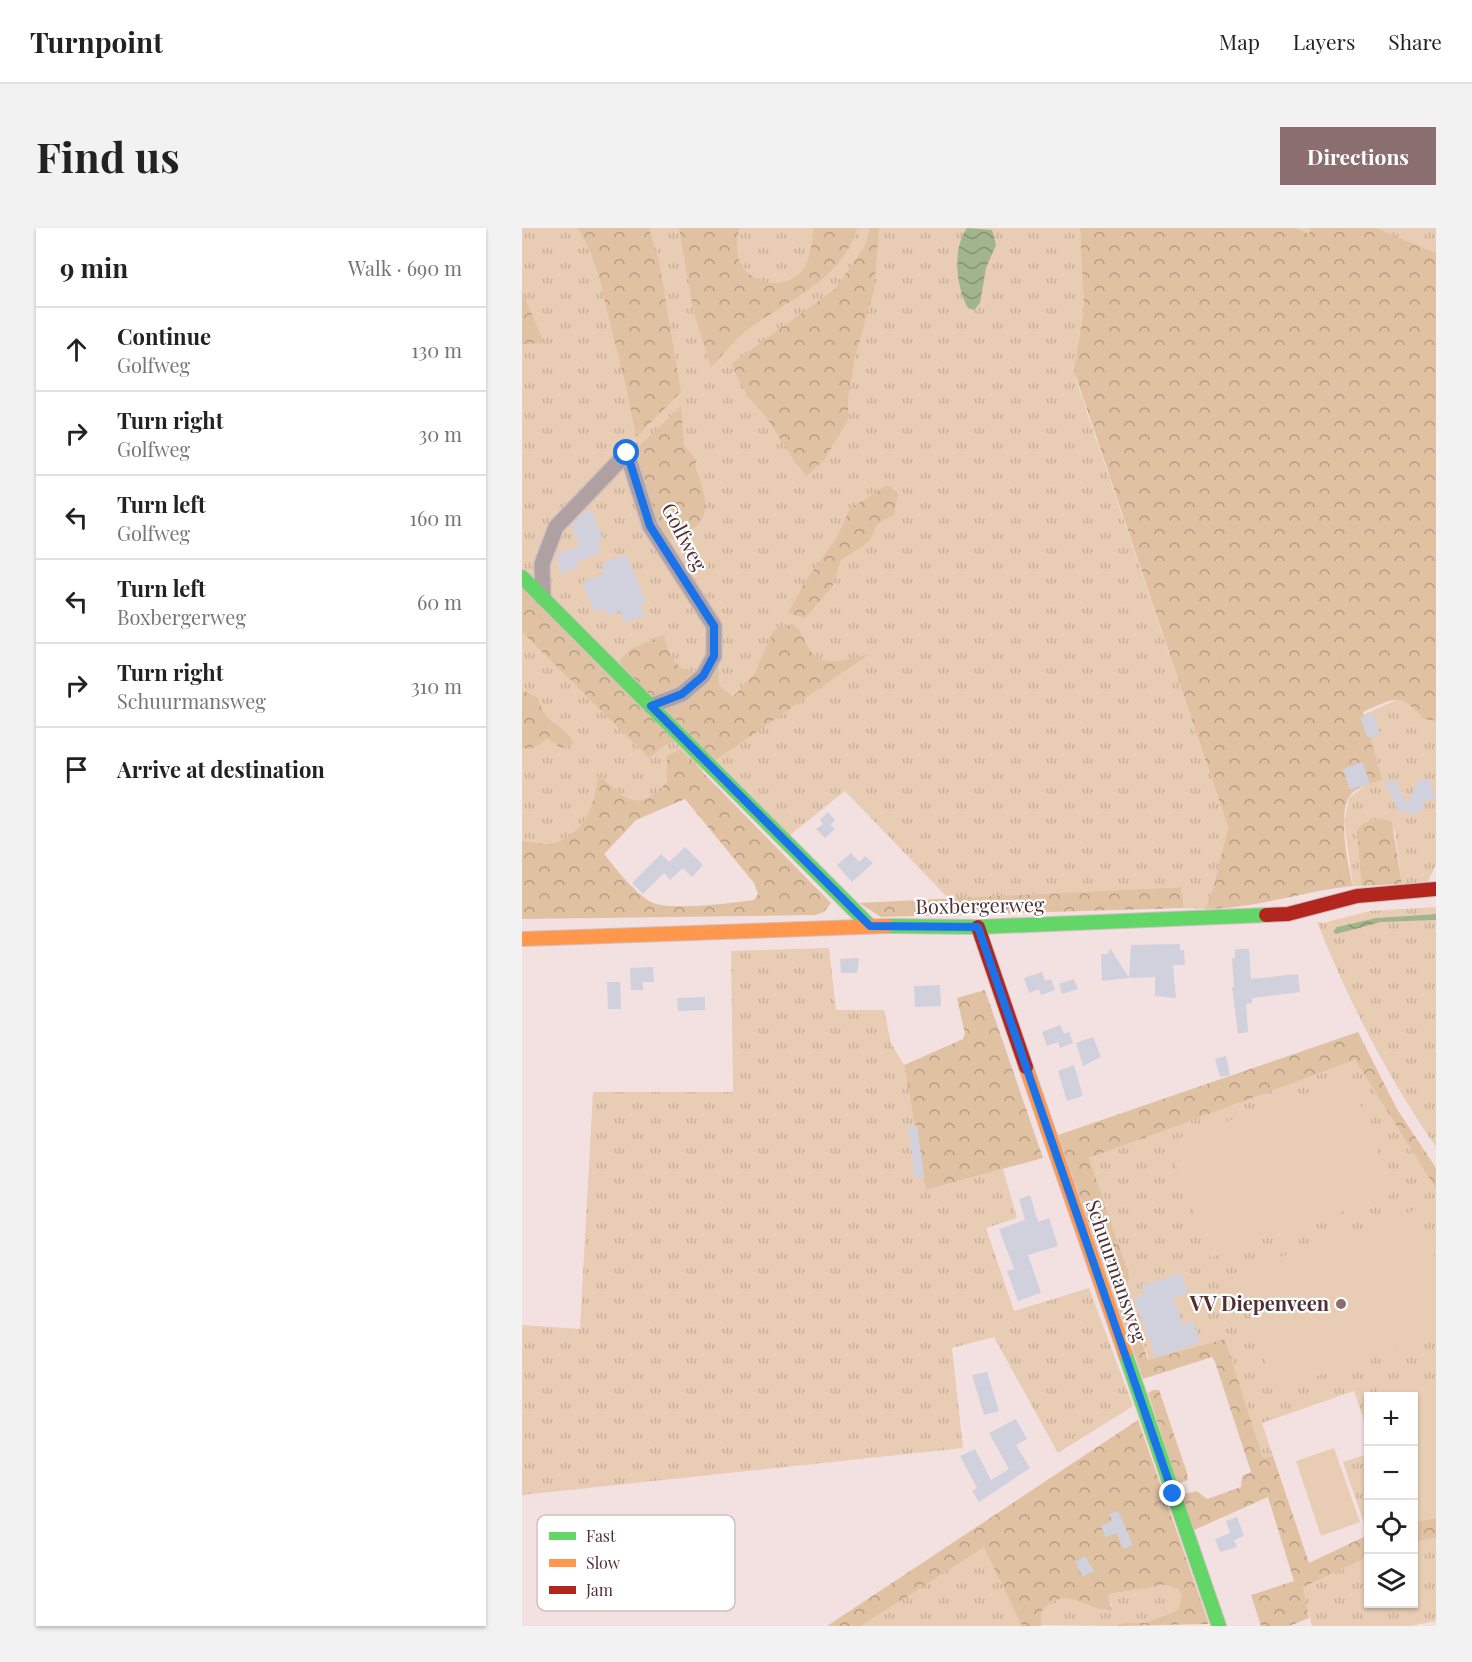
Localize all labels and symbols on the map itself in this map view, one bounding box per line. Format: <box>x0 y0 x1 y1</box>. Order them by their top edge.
route start <box>613 439 639 465</box>
street label: Golfweg <box>656 498 715 575</box>
street label: Boxbergerweg <box>915 890 1045 919</box>
street label: Schuurmansweg <box>1080 1196 1155 1346</box>
place label: VV Diepenveen <box>1189 1289 1330 1316</box>
marker: VV Diepenveen <box>1334 1297 1348 1311</box>
route end <box>1159 1480 1185 1506</box>
legend <box>537 1515 735 1611</box>
text: Fast <box>586 1525 616 1546</box>
text: Slow <box>586 1552 621 1573</box>
text: Jam <box>585 1579 613 1600</box>

